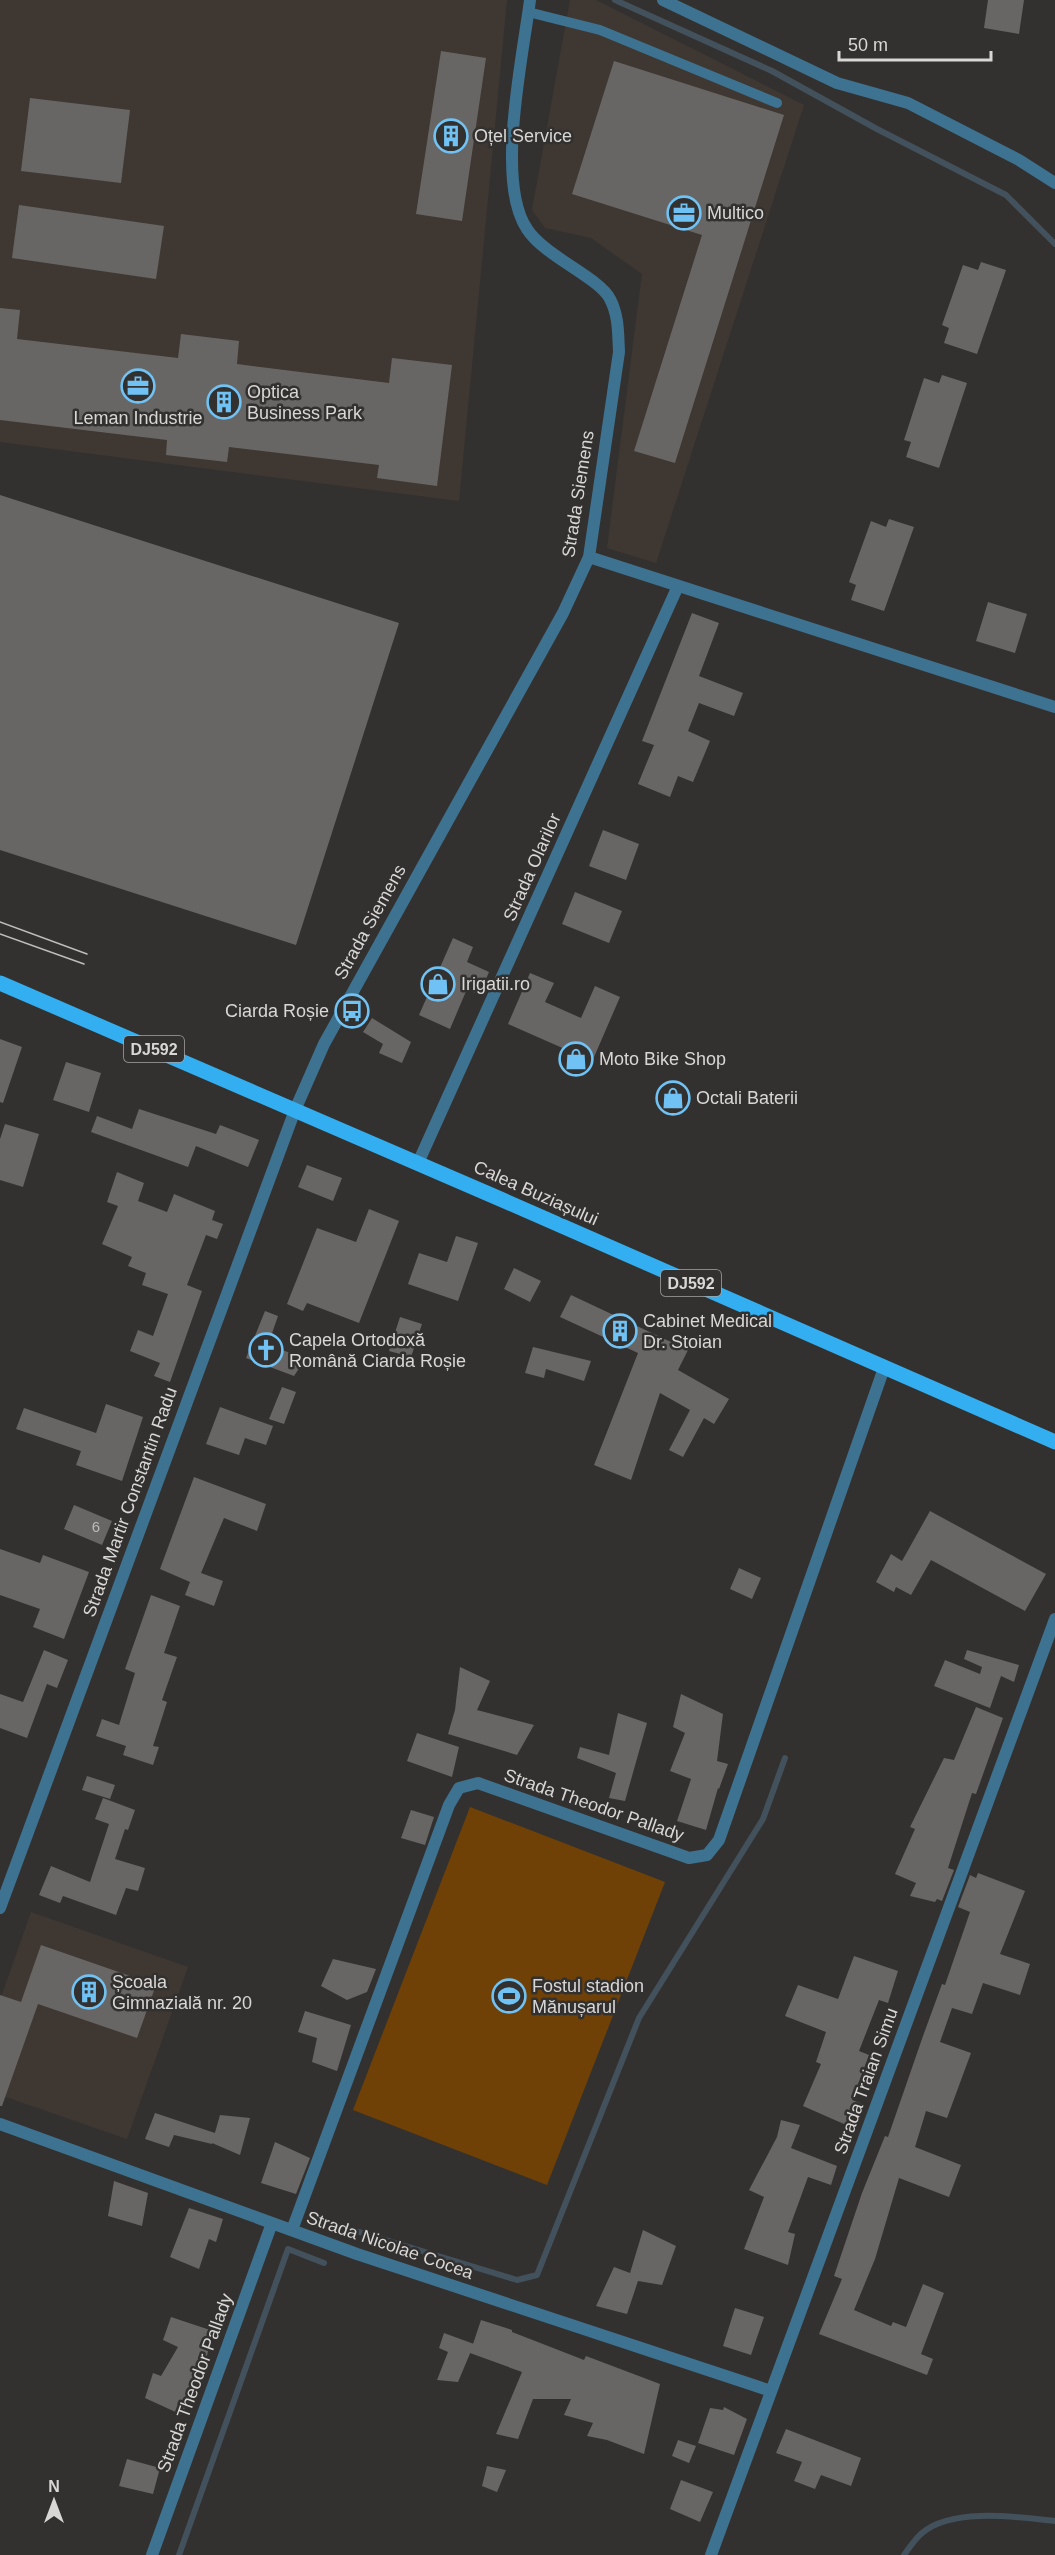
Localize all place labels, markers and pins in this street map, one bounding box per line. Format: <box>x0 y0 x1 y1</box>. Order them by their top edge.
building icon: Oțel Service <box>433 118 469 154</box>
place label: Oțel Service <box>474 126 572 146</box>
office icon: Multico <box>666 195 702 231</box>
place label: Multico <box>707 203 764 223</box>
office icon: Leman Industrie <box>120 368 156 404</box>
place label: Optica Business Park <box>247 382 363 423</box>
building icon: Optica Business Park <box>206 384 242 420</box>
place label: Leman Industrie <box>73 408 203 428</box>
shop icon: Irigatii.ro <box>420 966 456 1002</box>
place label: Irigatii.ro <box>461 974 530 994</box>
bus stop icon: Ciarda Roșie <box>334 993 370 1029</box>
place label: Ciarda Roșie <box>225 1001 329 1021</box>
shop icon: Moto Bike Shop <box>558 1041 594 1077</box>
place label: Moto Bike Shop <box>599 1049 726 1069</box>
shop icon: Octali Baterii <box>655 1080 691 1116</box>
place label: Octali Baterii <box>696 1088 798 1108</box>
place label: Cabinet Medical Dr. Stoian <box>643 1311 772 1352</box>
building icon: Cabinet Medical Dr. Stoian <box>602 1313 638 1349</box>
place label: Capela Ortodoxă Română Ciarda Roșie <box>289 1330 466 1371</box>
church icon: Capela Ortodoxă Română Ciarda Roșie <box>248 1332 284 1368</box>
place label: Școala Gimnazială nr. 20 <box>112 1972 252 2013</box>
building icon: Școala Gimnazială nr. 20 <box>71 1974 107 2010</box>
place label: Fostul stadion Mănușarul <box>532 1976 644 2017</box>
sports icon: Fostul stadion Mănușarul <box>491 1978 527 2014</box>

